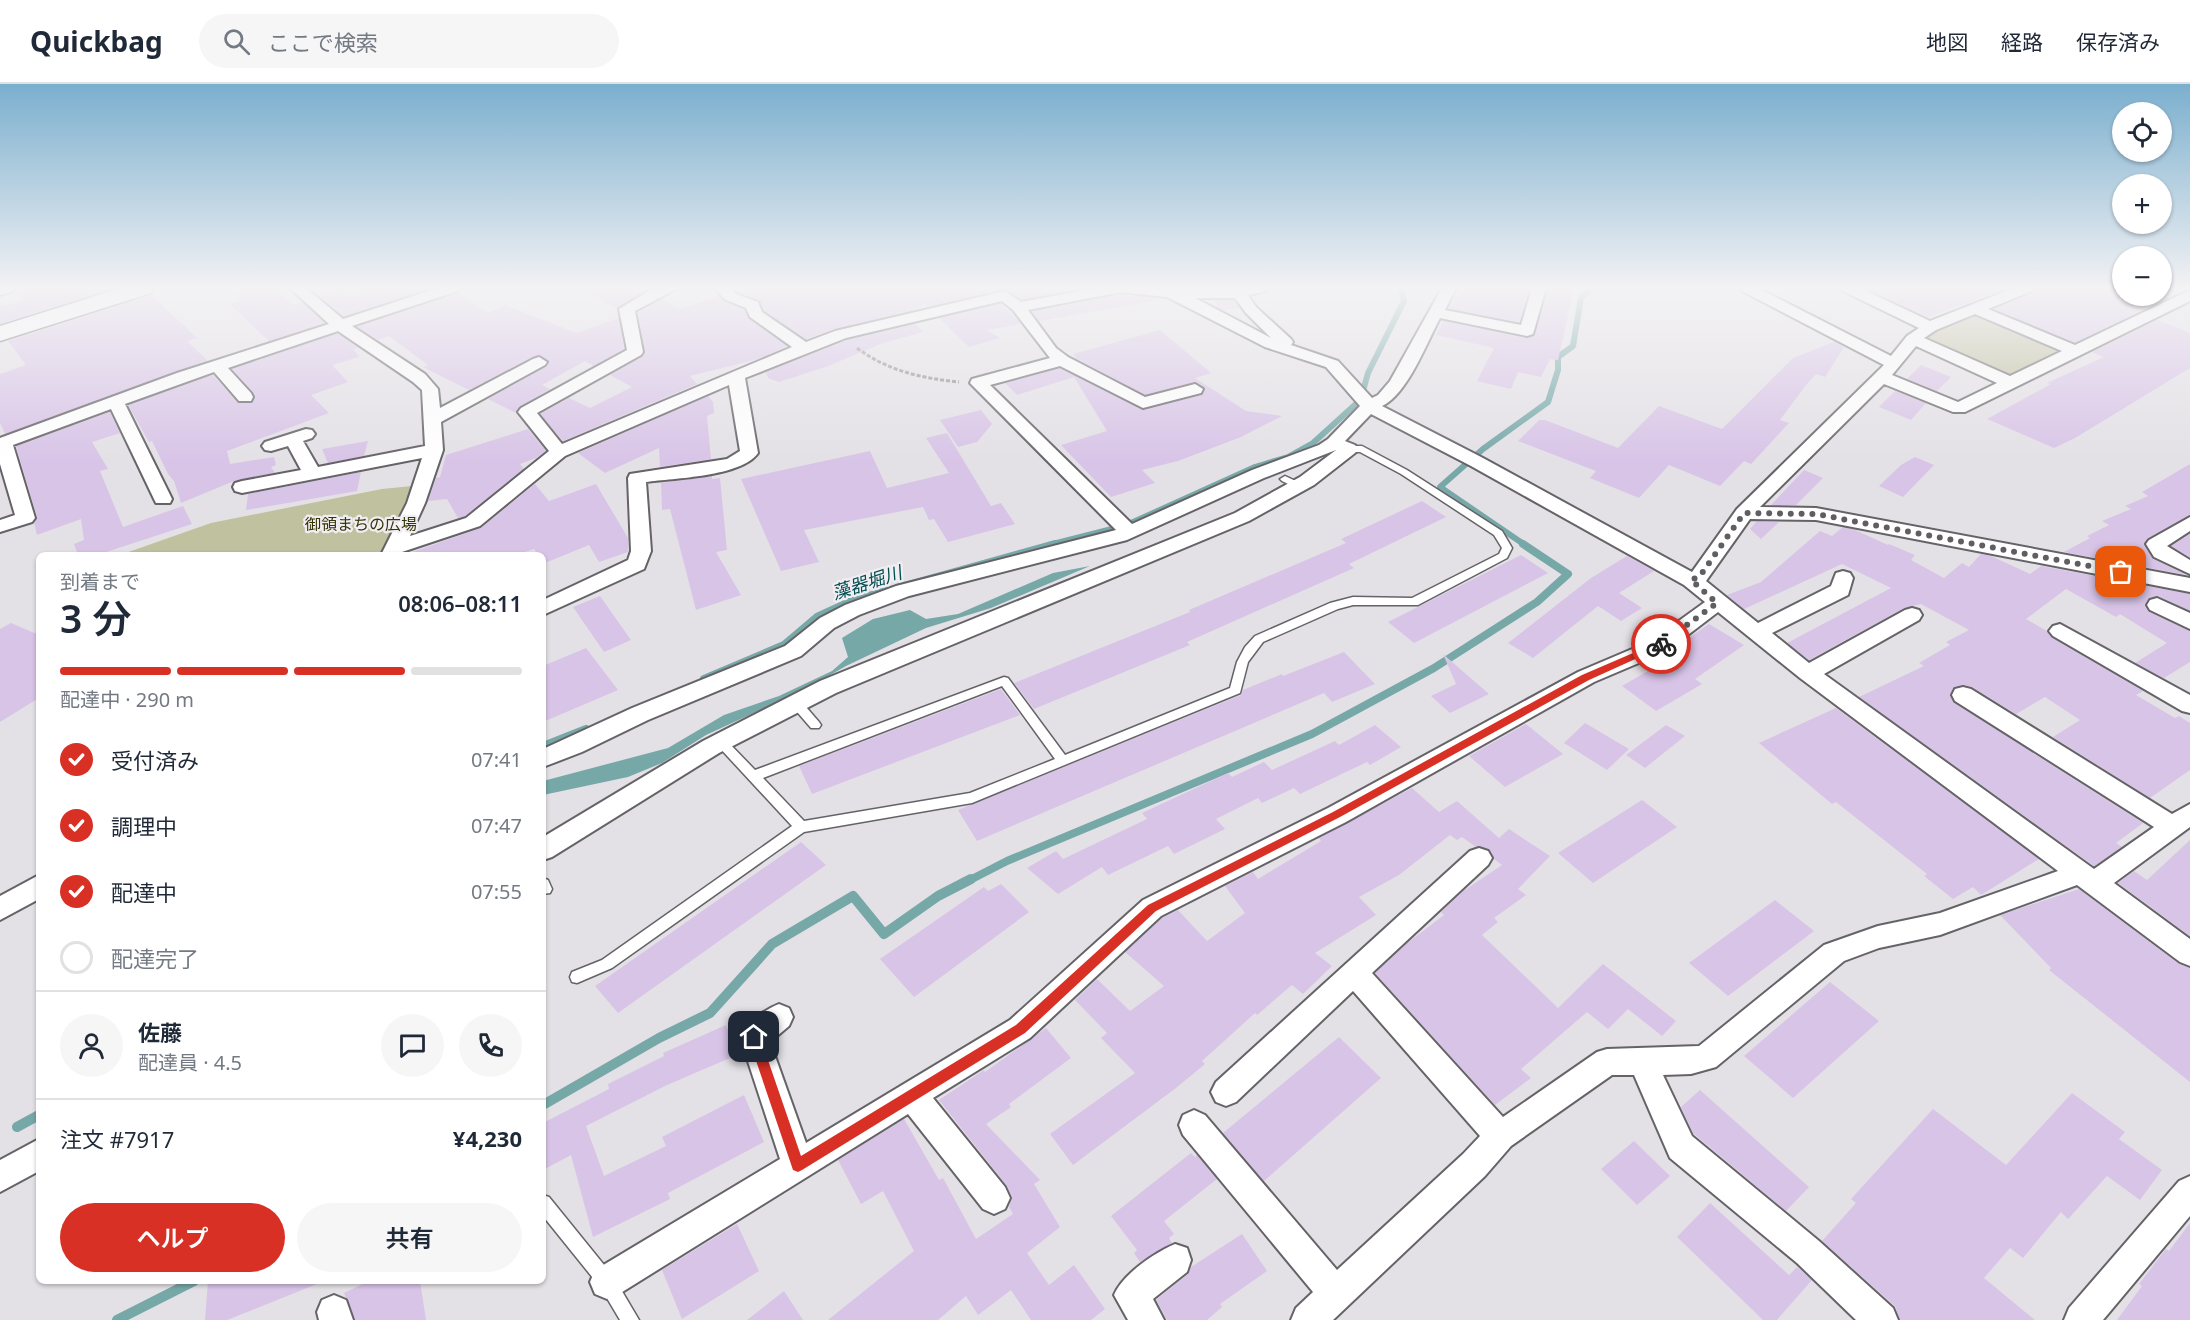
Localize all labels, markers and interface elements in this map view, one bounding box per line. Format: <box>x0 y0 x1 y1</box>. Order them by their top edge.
search box <box>199 14 619 68</box>
text: Quickbag <box>30 22 163 60</box>
icon: search <box>220 25 253 58</box>
text: ここで検索 <box>268 27 378 57</box>
text: 地図 <box>1926 28 1968 56</box>
text: 経路 <box>2001 28 2043 56</box>
text: 保存済み <box>2076 28 2160 56</box>
map controls <box>2112 102 2172 306</box>
button: locate <box>2112 102 2172 162</box>
button: + <box>2112 174 2172 234</box>
button: − <box>2112 246 2172 306</box>
park label: 御領まちの広場 <box>305 513 417 535</box>
pin <box>2095 546 2146 597</box>
icon: bag <box>2104 555 2137 588</box>
water label: 藻器堀川 <box>829 559 907 605</box>
text: 到着まで <box>60 568 140 595</box>
text: 08:06–08:11 <box>398 588 522 618</box>
text: 3 分 <box>60 591 131 644</box>
courier <box>1631 614 1691 674</box>
icon: bike <box>1645 628 1678 661</box>
text: 配達中 · 290 m <box>60 686 194 713</box>
icon: check <box>60 743 93 776</box>
text: 受付済み <box>111 745 199 775</box>
text: 07:41 <box>471 746 522 773</box>
icon: check <box>60 809 93 842</box>
text: 調理中 <box>111 811 177 841</box>
text: 07:47 <box>471 812 522 839</box>
icon: check <box>60 875 93 908</box>
text: 配達中 <box>111 877 177 907</box>
text: 07:55 <box>471 878 522 905</box>
text: 配達完了 <box>111 943 199 973</box>
pin <box>728 1011 779 1062</box>
button: person <box>60 1014 123 1077</box>
button: chat <box>381 1014 444 1077</box>
button: phone <box>459 1014 522 1077</box>
text: 佐藤 <box>138 1017 182 1047</box>
icon: home <box>737 1020 770 1053</box>
text: 配達員 · 4.5 <box>138 1049 242 1076</box>
text: ¥4,230 <box>453 1123 522 1153</box>
text: 注文 #7917 <box>60 1124 174 1154</box>
button: ヘルプ <box>60 1203 285 1272</box>
button: 共有 <box>297 1203 522 1272</box>

